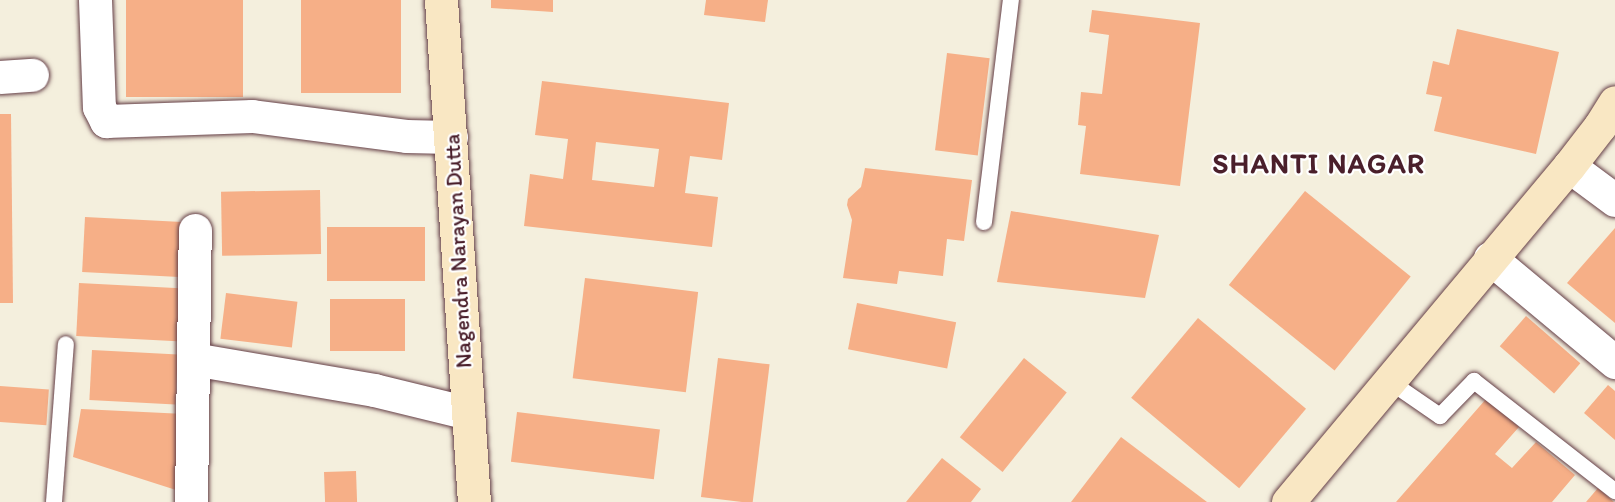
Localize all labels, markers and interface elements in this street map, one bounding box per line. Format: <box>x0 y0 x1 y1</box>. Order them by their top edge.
street label: Nagendra Narayan Dutta <box>439 133 477 369</box>
district label: SHANTI NAGAR <box>1214 146 1424 180</box>

